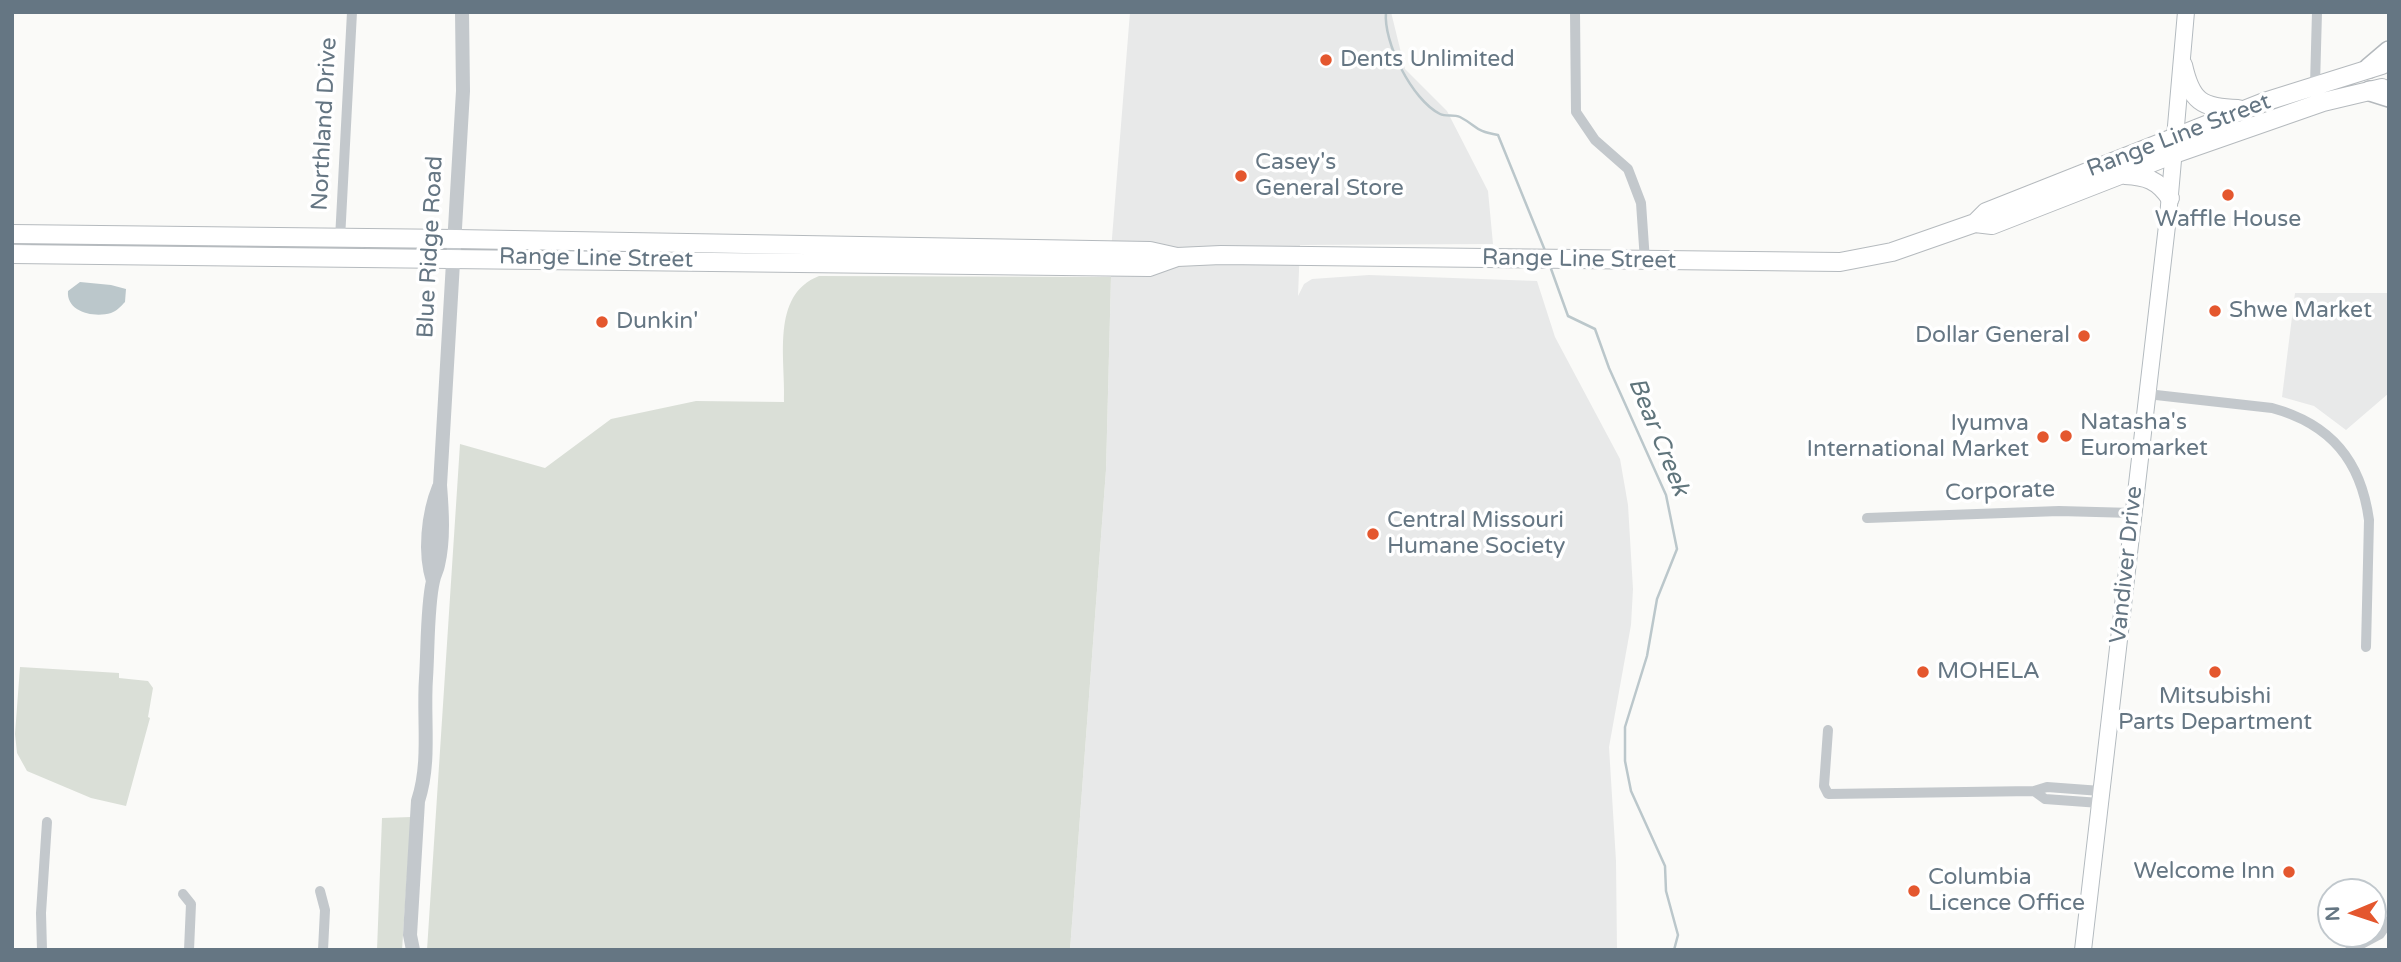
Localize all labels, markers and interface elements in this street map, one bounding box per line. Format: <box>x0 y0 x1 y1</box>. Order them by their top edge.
street label: Northland Drive <box>307 37 343 211</box>
place label: Dents Unlimited <box>1340 46 1515 74</box>
marker: Dents Unlimited <box>1318 52 1334 68</box>
street label: Range Line Street <box>2083 88 2275 184</box>
place label: Casey's General Store <box>1255 149 1404 203</box>
street label: Blue Ridge Road <box>412 155 450 339</box>
marker: Casey's General Store <box>1233 168 1249 184</box>
marker: Waffle House <box>2220 187 2236 203</box>
place label: Waffle House <box>2155 206 2301 234</box>
street label: Range Line Street <box>499 244 693 274</box>
street label: Range Line Street <box>1482 245 1676 275</box>
place label: Shwe Market <box>2229 297 2372 325</box>
marker: Shwe Market <box>2207 303 2223 319</box>
place label: Dunkin' <box>616 308 698 336</box>
marker: Dunkin' <box>594 314 610 330</box>
place label: Dollar General <box>1915 322 2070 350</box>
marker: Dollar General <box>2076 328 2092 344</box>
water label: Bear Creek <box>1621 374 1695 500</box>
place label: Natasha's Euromarket <box>2080 409 2208 463</box>
place label: Iyumva International Market <box>1807 410 2029 464</box>
marker: Natasha's Euromarket <box>2058 428 2074 444</box>
marker: Iyumva International Market <box>2035 429 2051 445</box>
street label: Corporate <box>1945 476 2055 508</box>
street label: Vandiver Drive <box>2105 485 2149 645</box>
place label: Central Missouri Humane Society <box>1387 507 1565 561</box>
marker: Central Missouri Humane Society <box>1365 526 1381 542</box>
place label: MOHELA <box>1937 658 2040 686</box>
marker: MOHELA <box>1915 664 1931 680</box>
marker: Mitsubishi Parts Department <box>2207 664 2223 680</box>
place label: Mitsubishi Parts Department <box>2118 683 2312 737</box>
place label: Welcome Inn <box>2133 858 2275 886</box>
place label: Columbia Licence Office <box>1928 864 2085 918</box>
marker: Welcome Inn <box>2281 864 2297 880</box>
north arrow <box>2317 878 2387 948</box>
marker: Columbia Licence Office <box>1906 883 1922 899</box>
text: N <box>2322 906 2344 922</box>

